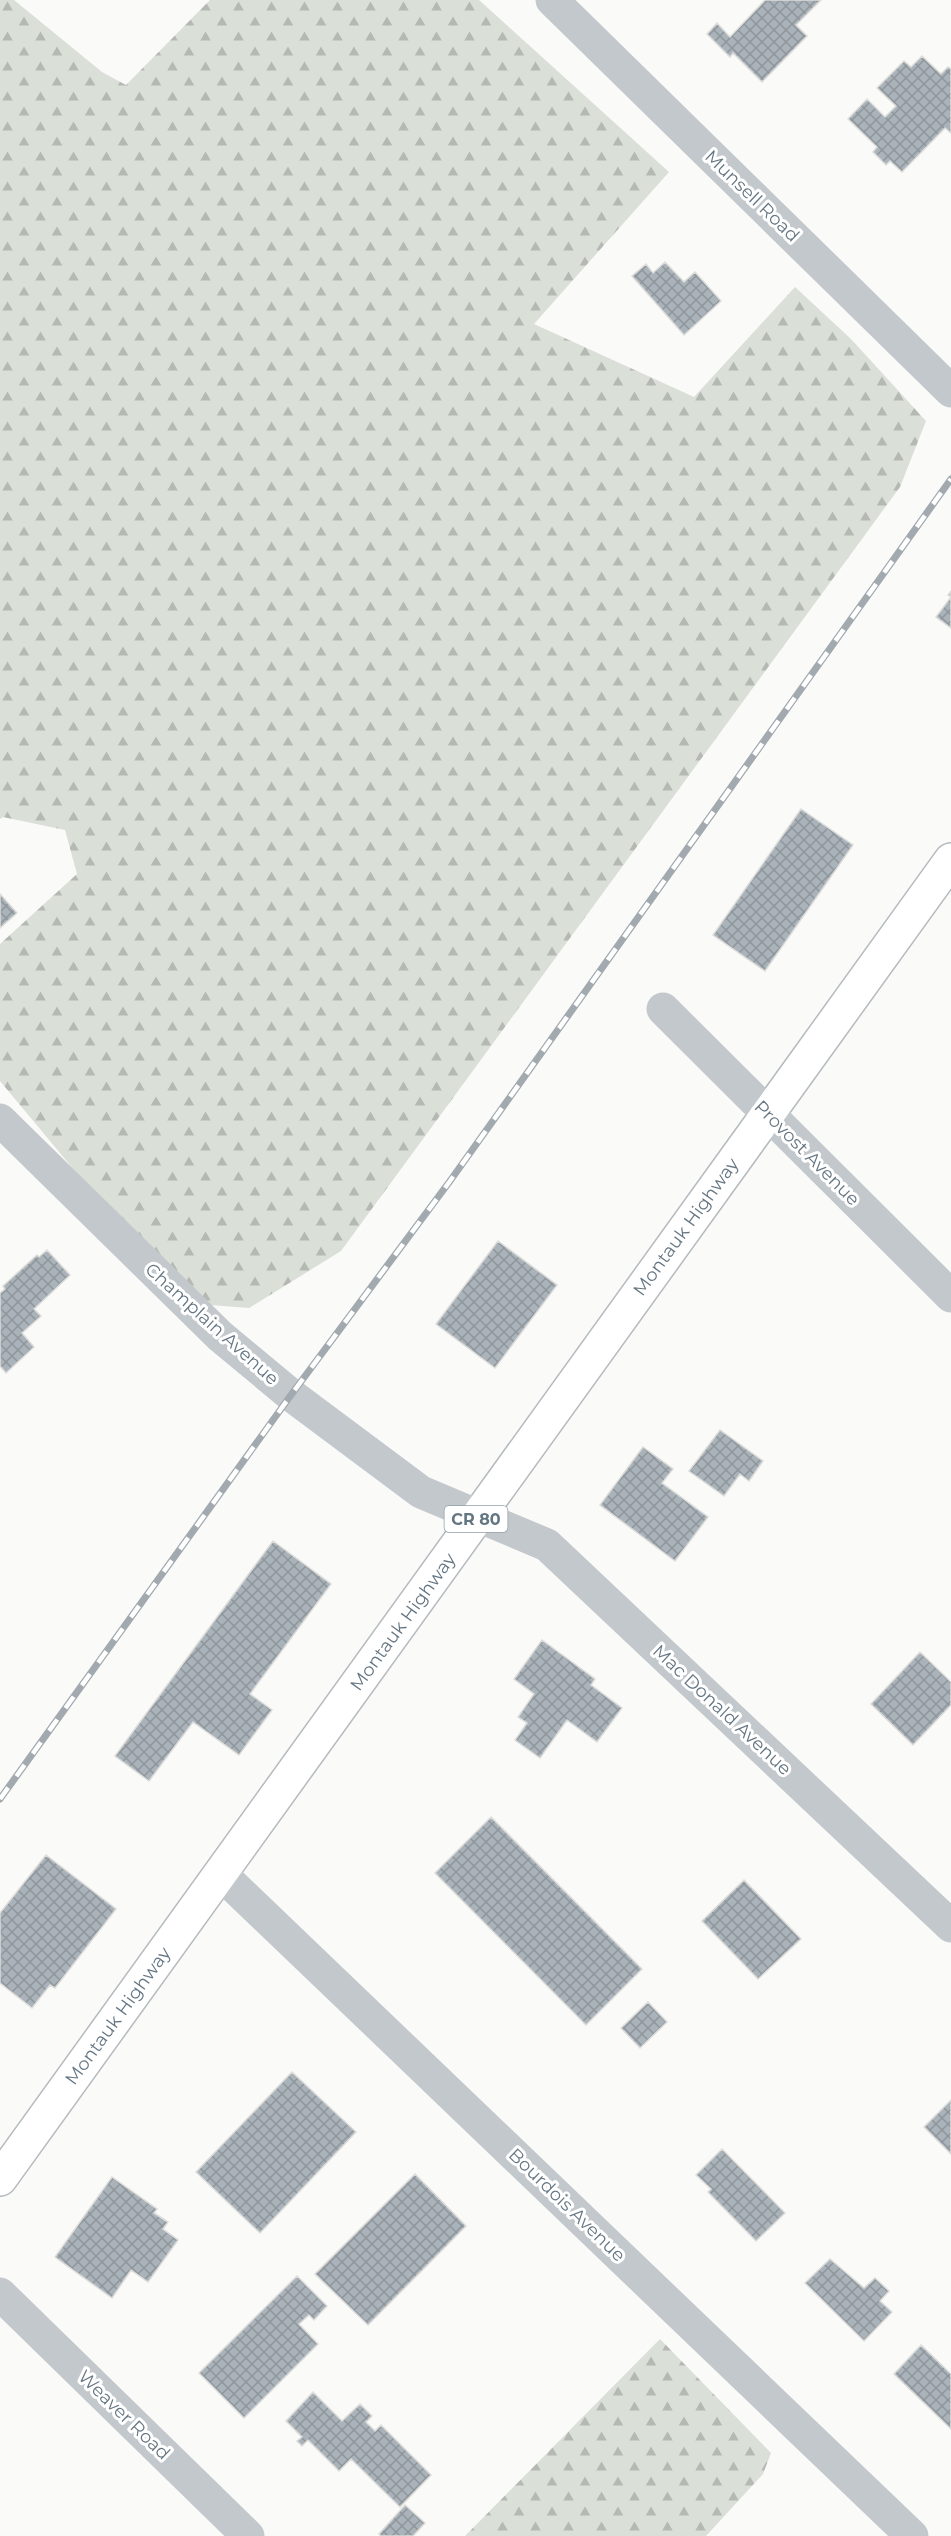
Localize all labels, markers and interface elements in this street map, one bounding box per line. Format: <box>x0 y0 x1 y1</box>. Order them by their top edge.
street label: Munsell Road <box>700 146 804 246</box>
street label: Provost Avenue <box>750 1096 864 1210</box>
street label: Montauk Highway <box>629 1154 744 1300</box>
street label: Champlain Avenue <box>141 1258 283 1390</box>
road number: CR 80 <box>444 1506 508 1532</box>
street label: Montauk Highway <box>346 1549 461 1695</box>
street label: Mac Donald Avenue <box>648 1640 796 1780</box>
street label: Montauk Highway <box>61 1943 176 2089</box>
street label: Bourdois Avenue <box>504 2144 630 2266</box>
street label: Weaver Road <box>73 2366 175 2464</box>

